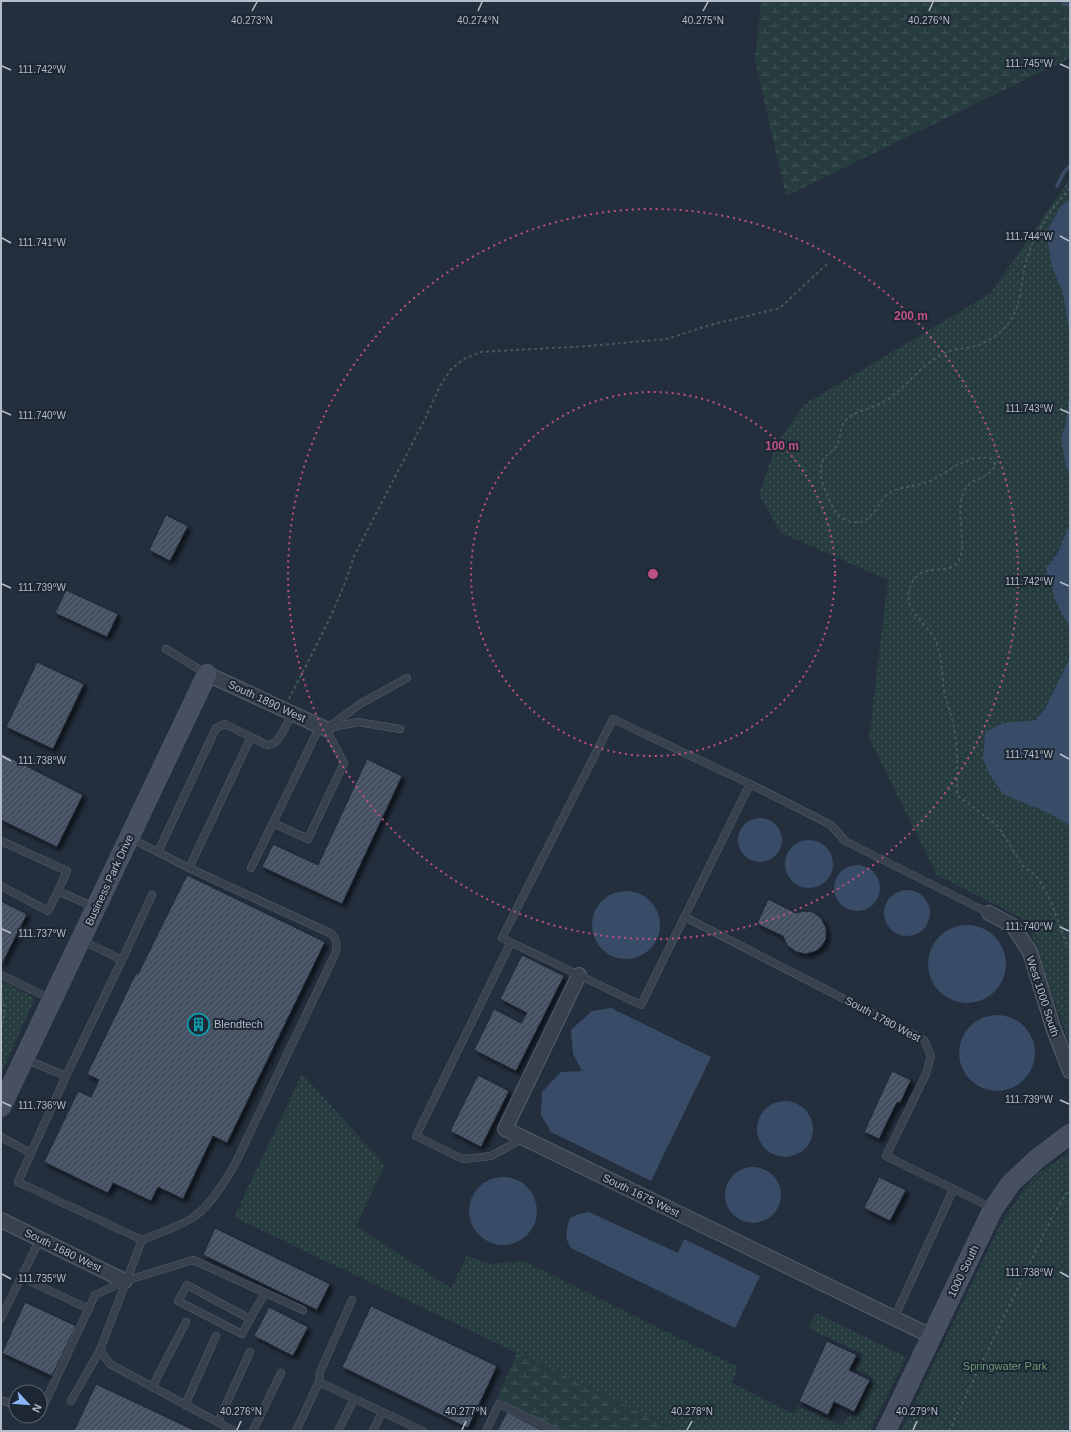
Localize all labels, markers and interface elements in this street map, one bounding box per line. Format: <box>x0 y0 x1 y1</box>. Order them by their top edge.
text: 40.273°N <box>231 15 273 26</box>
text: 40.274°N <box>457 15 499 26</box>
text: 40.275°N <box>682 15 724 26</box>
text: 40.276°N <box>908 15 950 26</box>
text: 111.745°W <box>1005 58 1054 69</box>
text: 111.742°W <box>18 64 67 75</box>
text: 111.744°W <box>1005 231 1054 242</box>
text: 111.741°W <box>18 237 67 248</box>
text: 200 m <box>894 309 928 323</box>
text: 111.743°W <box>1005 403 1054 414</box>
text: 111.740°W <box>18 410 67 421</box>
text: 100 m <box>765 439 799 453</box>
centre of rings <box>646 567 660 581</box>
text: 111.742°W <box>1005 576 1054 587</box>
text: 111.739°W <box>18 582 67 593</box>
street label: South 1890 West <box>226 678 308 724</box>
text: 111.741°W <box>1005 749 1054 760</box>
text: 111.738°W <box>18 755 67 766</box>
street label: Business Park Drive <box>83 833 135 927</box>
text: 111.740°W <box>1005 921 1054 932</box>
text: 111.737°W <box>18 928 67 939</box>
street label: West 1000 South <box>1024 954 1062 1038</box>
street label: South 1780 West <box>843 994 923 1044</box>
building icon: Blendtech <box>185 1011 211 1037</box>
place label: Blendtech <box>214 1018 263 1030</box>
text: 111.739°W <box>1005 1094 1054 1105</box>
text: 111.736°W <box>18 1100 67 1111</box>
street label: South 1675 West <box>601 1171 681 1219</box>
street label: South 1680 West <box>23 1226 103 1274</box>
street label: 1000 South <box>945 1243 981 1299</box>
text: 111.738°W <box>1005 1267 1054 1278</box>
text: 111.735°W <box>18 1273 67 1284</box>
park label: Springwater Park <box>963 1360 1048 1372</box>
north arrow <box>8 1384 48 1424</box>
text: N <box>30 1402 44 1415</box>
text: 40.276°N <box>220 1406 262 1417</box>
text: 40.277°N <box>445 1406 487 1417</box>
text: 40.278°N <box>671 1406 713 1417</box>
text: 40.279°N <box>896 1406 938 1417</box>

